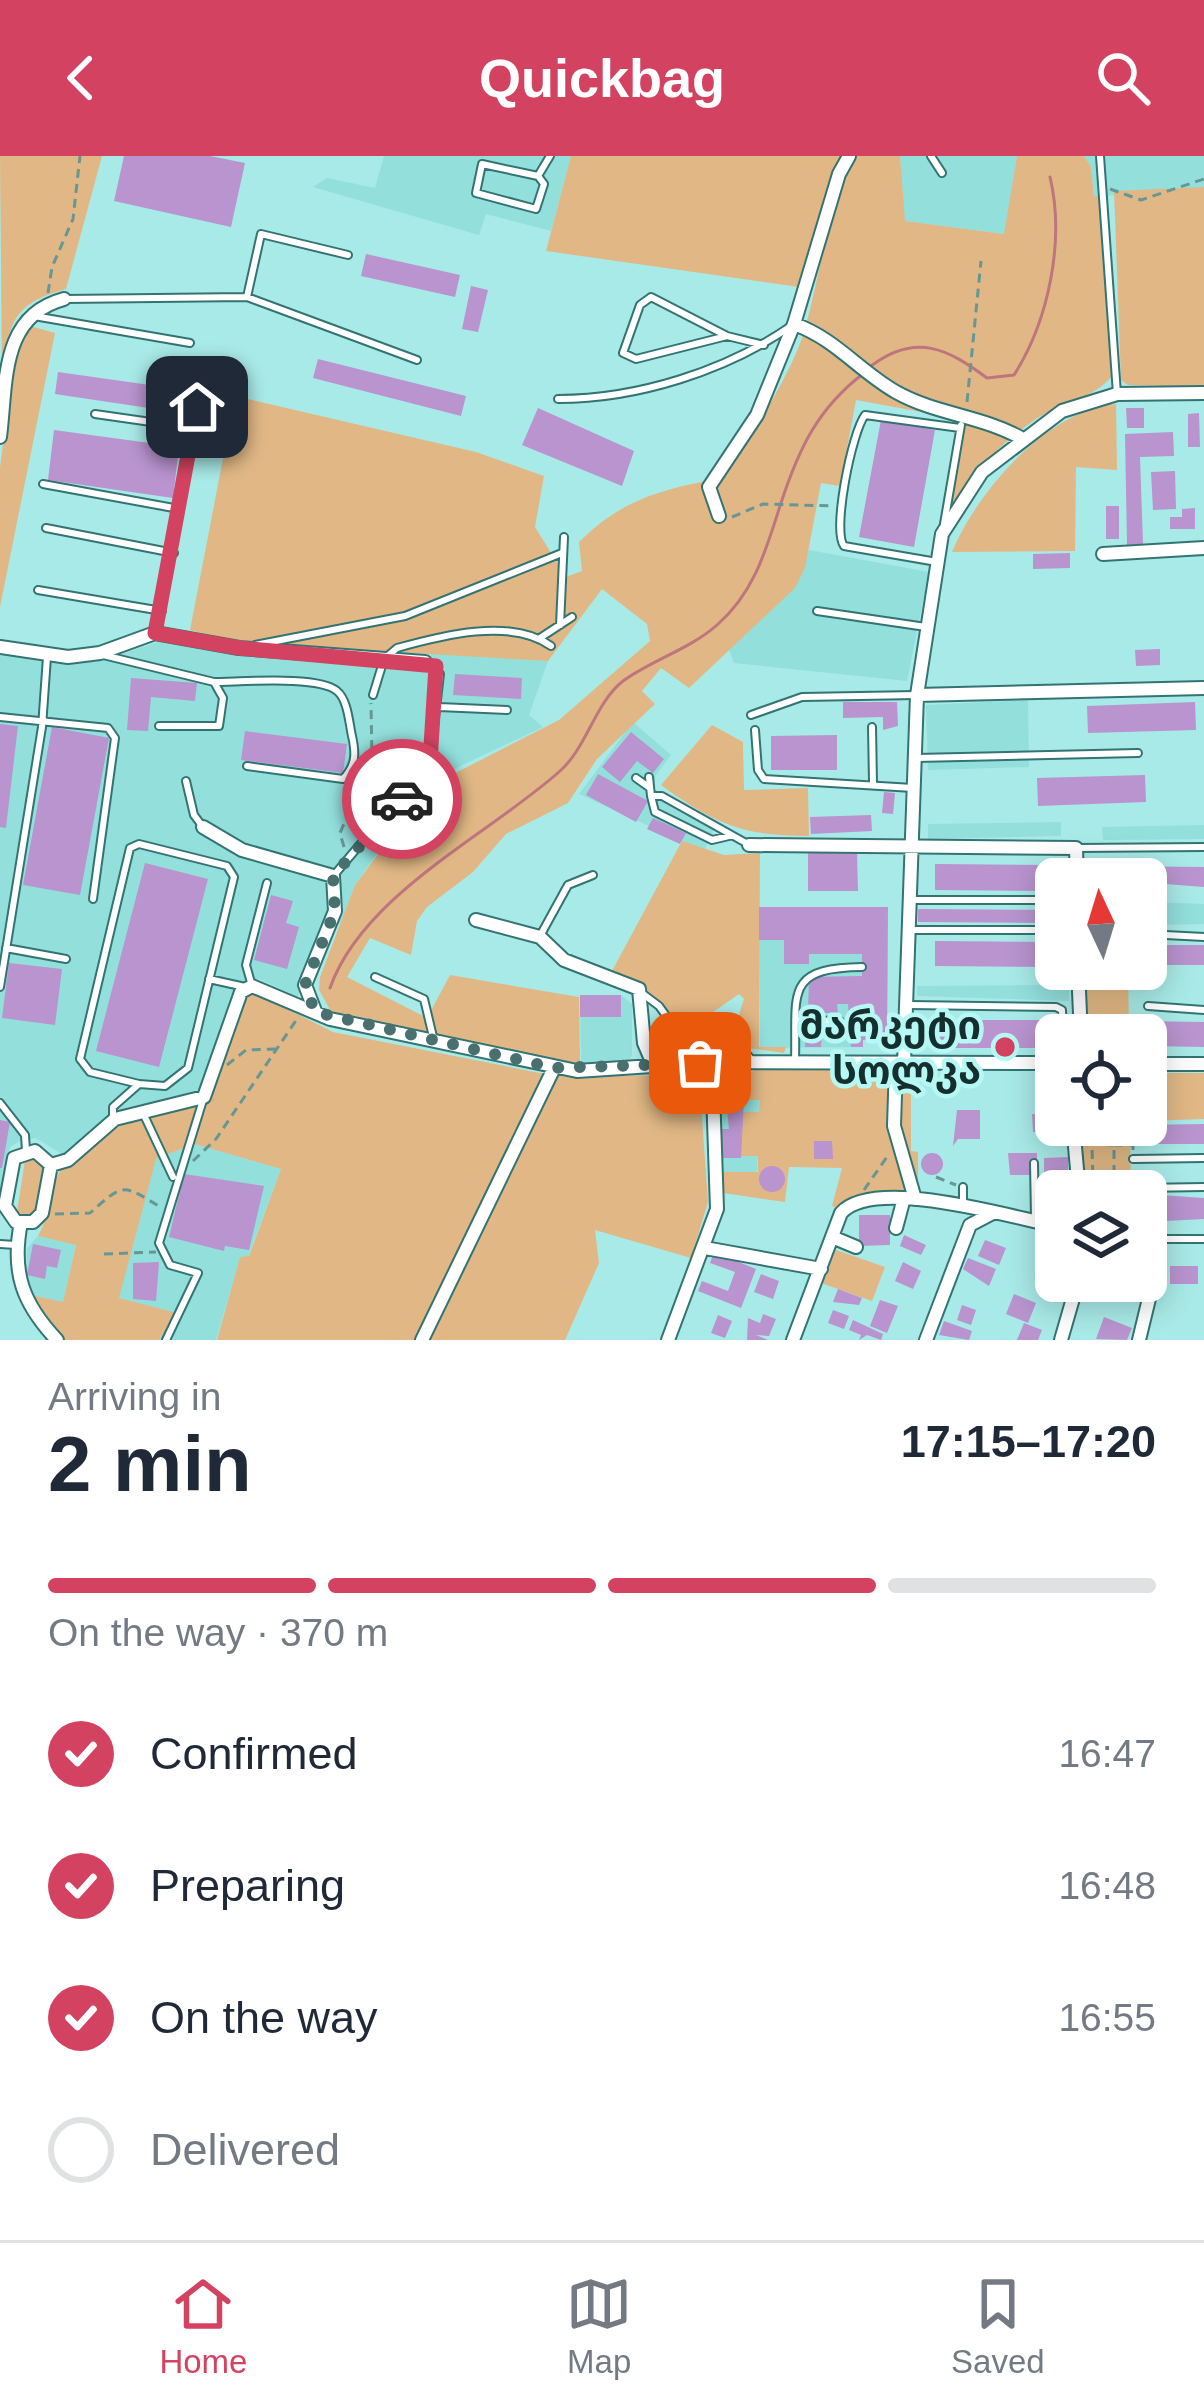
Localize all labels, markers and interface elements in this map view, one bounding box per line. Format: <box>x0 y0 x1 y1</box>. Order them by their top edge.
icon: back <box>48 45 114 111</box>
icon: search <box>1090 45 1156 111</box>
text: Quickbag <box>479 48 725 108</box>
pin <box>146 356 248 458</box>
icon: home <box>164 374 230 440</box>
courier <box>342 739 462 859</box>
icon: car <box>369 766 435 832</box>
north arrow <box>1035 858 1167 990</box>
map controls <box>1035 858 1167 1302</box>
place label: მარკეტი სოლკა <box>800 1004 981 1094</box>
pin <box>649 1012 751 1114</box>
button: locate <box>1035 1014 1167 1146</box>
icon: bag <box>667 1030 733 1096</box>
marker: მარკეტი სოლკა <box>992 1034 1018 1060</box>
button: layers <box>1035 1170 1167 1302</box>
text: Arriving in <box>48 1375 221 1418</box>
text: 17:15–17:20 <box>901 1416 1156 1467</box>
text: 2 min <box>48 1420 252 1508</box>
text: On the way · 370 m <box>48 1611 388 1654</box>
icon: check <box>48 1721 114 1787</box>
text: Confirmed <box>150 1728 358 1779</box>
text: 16:47 <box>1058 1732 1156 1775</box>
icon: check <box>48 1853 114 1919</box>
text: Preparing <box>150 1860 345 1911</box>
text: 16:48 <box>1058 1864 1156 1907</box>
icon: check <box>48 1985 114 2051</box>
text: On the way <box>150 1992 378 2043</box>
text: 16:55 <box>1058 1996 1156 2039</box>
text: Delivered <box>150 2124 340 2175</box>
tab: Home <box>159 2271 247 2381</box>
tab: Map <box>566 2271 632 2381</box>
tab: Saved <box>951 2271 1045 2381</box>

